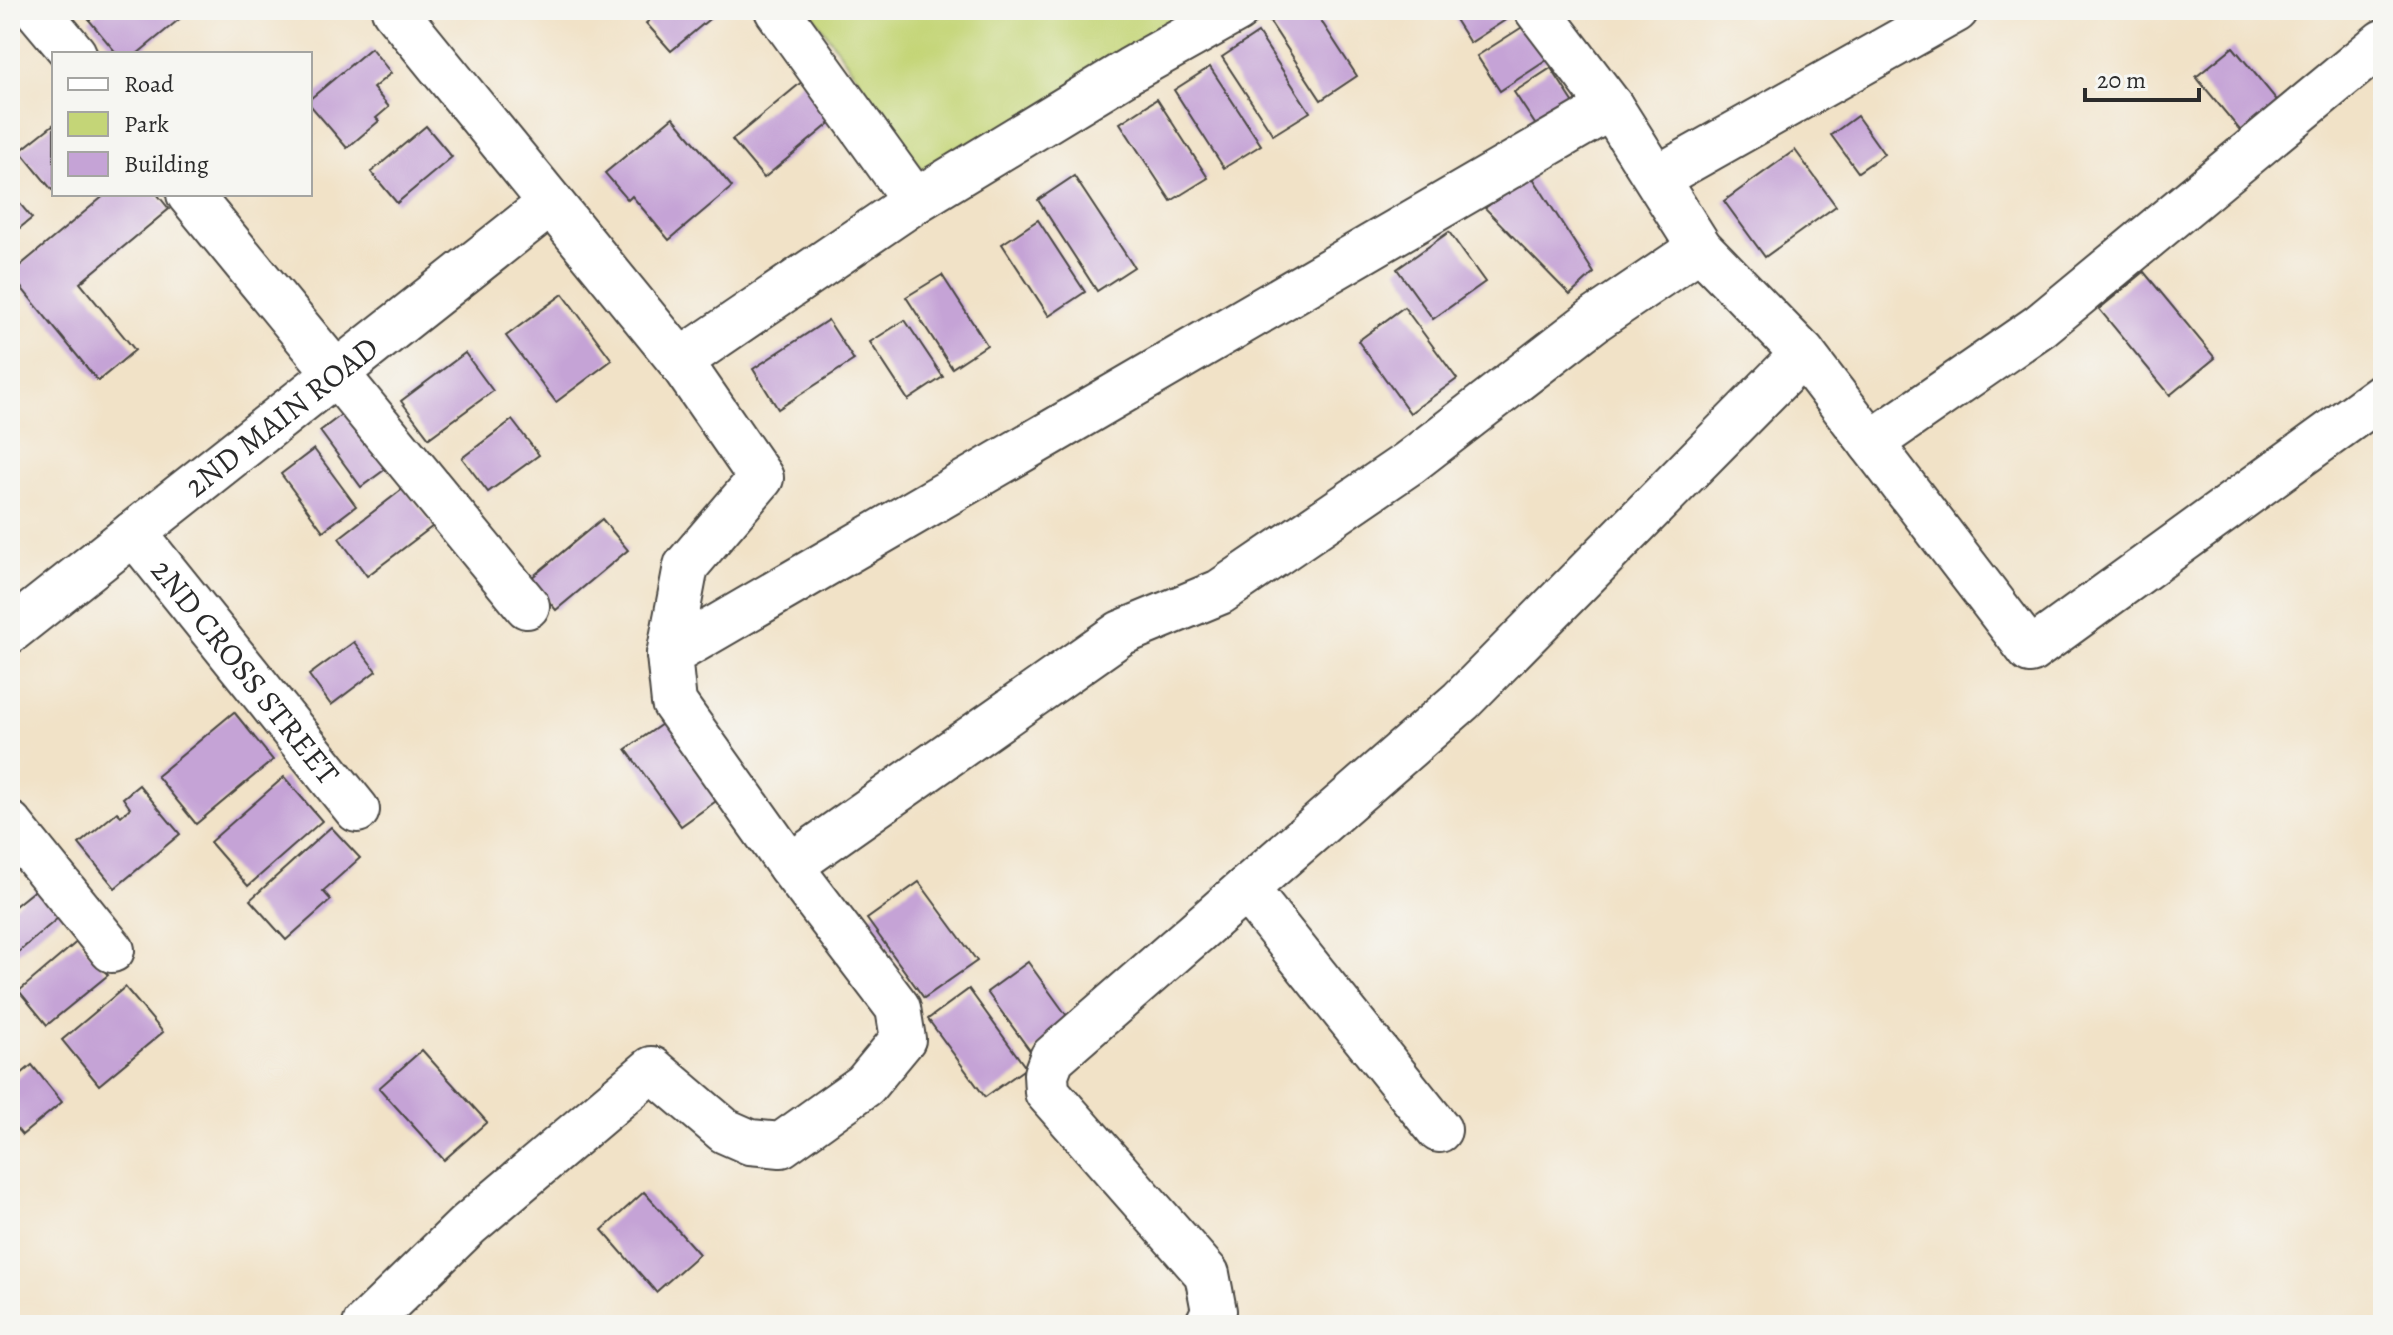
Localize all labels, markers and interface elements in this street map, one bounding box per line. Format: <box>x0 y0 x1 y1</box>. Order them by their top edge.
legend <box>52 52 312 196</box>
scale bar <box>2085 52 2199 102</box>
text: 20 m <box>2097 64 2146 96</box>
text: Road <box>124 68 174 100</box>
text: Park <box>124 108 169 140</box>
text: Building <box>124 148 209 180</box>
street label: 2ND MAIN ROAD <box>175 326 388 507</box>
street label: 2ND CROSS STREET <box>141 550 350 794</box>

